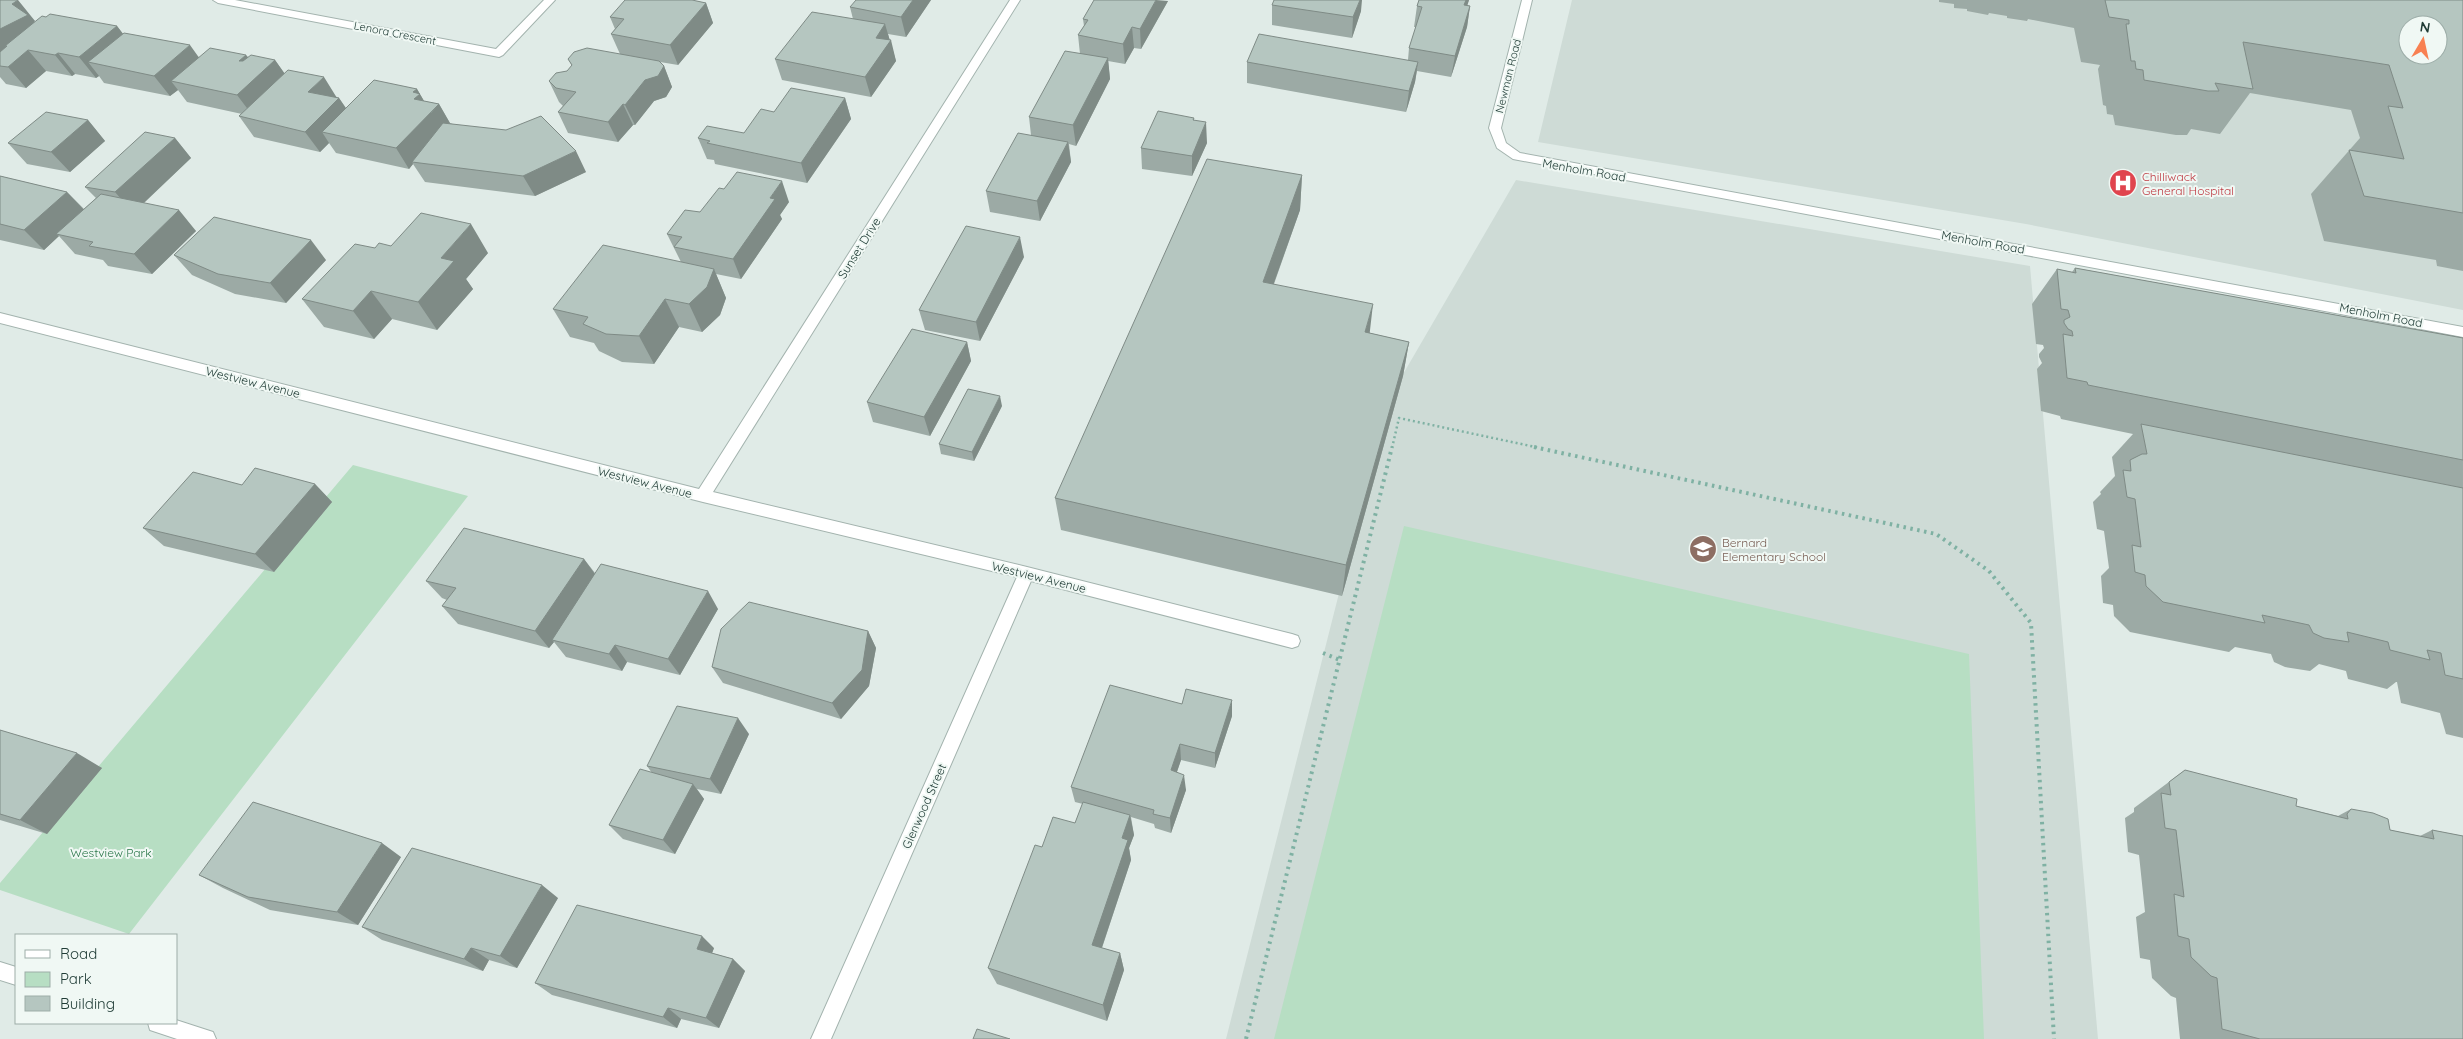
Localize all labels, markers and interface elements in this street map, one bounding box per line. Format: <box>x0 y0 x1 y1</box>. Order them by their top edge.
north arrow <box>2398 15 2448 65</box>
text: N <box>2419 17 2432 37</box>
street label: Lenora Crescent <box>353 18 438 48</box>
street label: Newman Road <box>1492 38 1524 114</box>
street label: Menholm Road <box>1541 155 1627 185</box>
hospital icon: Chilliwack General Hospital <box>2108 168 2138 198</box>
place label: Chilliwack General Hospital <box>2142 169 2234 198</box>
street label: Sunset Drive <box>834 215 884 281</box>
street label: Menholm Road <box>1940 227 2026 257</box>
street label: Menholm Road <box>2338 300 2424 330</box>
street label: Westview Avenue <box>204 363 302 401</box>
street label: Westview Avenue <box>596 463 694 501</box>
school or university icon: Bernard Elementary School <box>1688 534 1718 564</box>
place label: Bernard Elementary School <box>1722 535 1826 564</box>
street label: Westview Avenue <box>990 558 1088 596</box>
street label: Glenwood Street <box>899 761 949 851</box>
park label: Westview Park <box>70 845 152 860</box>
legend <box>15 934 178 1024</box>
text: Road <box>60 944 97 963</box>
text: Park <box>60 969 92 988</box>
text: Building <box>60 994 115 1013</box>

